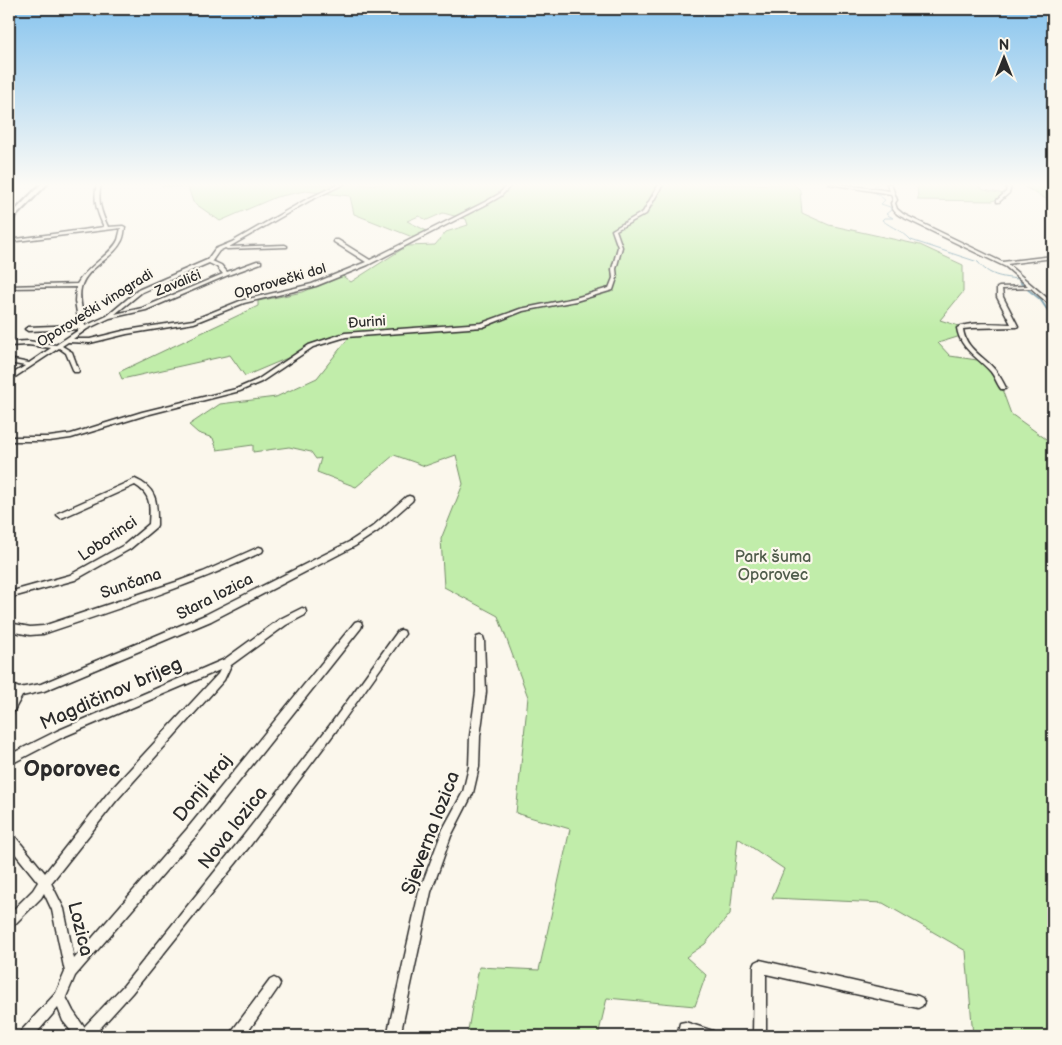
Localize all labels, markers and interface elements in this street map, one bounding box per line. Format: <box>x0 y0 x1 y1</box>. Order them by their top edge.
north arrow <box>980 32 1030 82</box>
text: N <box>999 37 1009 54</box>
street label: Oporovečki dol <box>232 260 328 302</box>
street label: Oporovečki vinogradi <box>34 265 156 351</box>
street label: Zavalići <box>152 266 204 300</box>
street label: Đurini <box>348 312 386 332</box>
street label: Loborinci <box>75 512 141 566</box>
park label: Park šuma Oporovec <box>735 548 811 585</box>
street label: Sunčana <box>98 565 164 603</box>
street label: Stara lozica <box>174 570 256 624</box>
street label: Magdičinov brijeg <box>37 652 185 736</box>
street label: Donji kraj <box>169 750 237 826</box>
district label: Oporovec <box>24 756 120 783</box>
street label: Sjeverna lozica <box>397 768 465 898</box>
street label: Nova lozica <box>193 782 273 874</box>
street label: Lozica <box>62 899 98 959</box>

